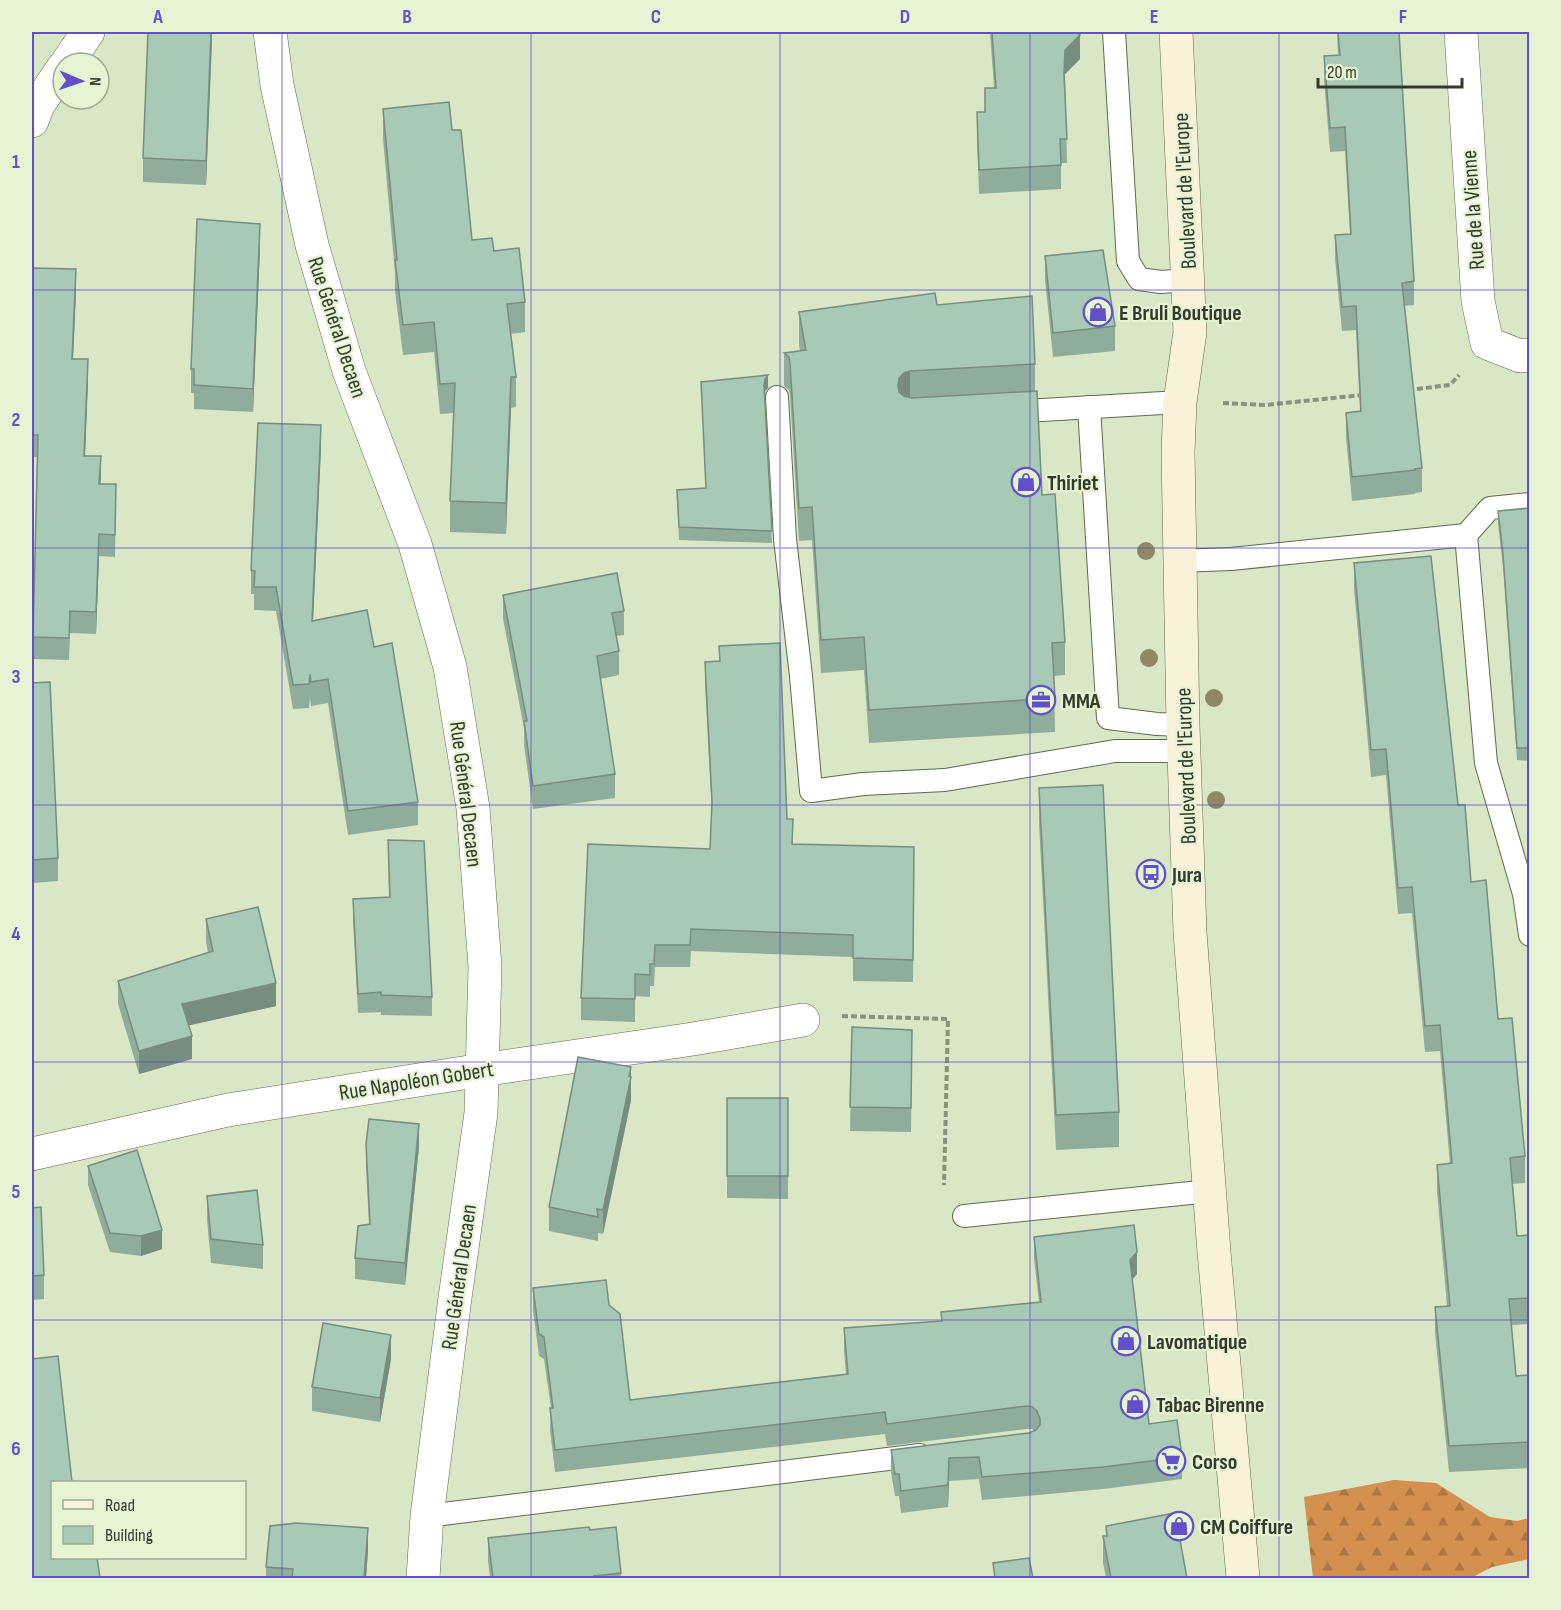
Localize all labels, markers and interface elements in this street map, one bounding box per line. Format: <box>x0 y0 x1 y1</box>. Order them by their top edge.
text: A <box>152 5 163 29</box>
text: B <box>402 5 412 29</box>
text: C <box>651 5 661 29</box>
text: D <box>900 5 910 29</box>
text: E <box>1150 5 1158 29</box>
text: F <box>1399 5 1407 29</box>
north arrow <box>51 51 111 111</box>
scale bar <box>1318 51 1462 89</box>
text: 20 m <box>1327 62 1357 83</box>
text: N <box>85 77 104 86</box>
street label: Boulevard de l'Europe <box>1168 112 1203 270</box>
street label: Rue de la Vienne <box>1456 149 1491 271</box>
text: 1 <box>12 150 20 174</box>
street label: Rue Général Decaen <box>301 254 372 401</box>
shop icon: E Bruli Boutique <box>1082 296 1114 328</box>
place label: E Bruli Boutique <box>1119 300 1242 327</box>
text: 2 <box>12 408 20 432</box>
shop icon: Thiriet <box>1010 466 1042 498</box>
place label: Thiriet <box>1047 470 1099 497</box>
text: 3 <box>12 665 21 689</box>
office icon: MMA <box>1025 684 1057 716</box>
street label: Boulevard de l'Europe <box>1170 687 1203 845</box>
place label: MMA <box>1062 688 1101 715</box>
street label: Rue Général Decaen <box>443 720 488 869</box>
bus stop icon: Jura <box>1135 858 1167 890</box>
place label: Jura <box>1171 862 1202 889</box>
text: 4 <box>11 922 21 946</box>
street label: Rue Napoléon Gobert <box>337 1056 496 1107</box>
text: 5 <box>12 1180 21 1204</box>
street label: Rue Général Decaen <box>436 1203 483 1352</box>
shop icon: Lavomatique <box>1110 1325 1142 1357</box>
place label: Lavomatique <box>1147 1329 1247 1356</box>
shop icon: Tabac Birenne <box>1119 1388 1151 1420</box>
place label: Tabac Birenne <box>1156 1392 1264 1419</box>
text: 6 <box>11 1437 21 1461</box>
supermarket icon: Corso <box>1155 1445 1187 1477</box>
place label: Corso <box>1192 1449 1237 1476</box>
legend <box>51 1481 246 1559</box>
text: Road <box>105 1495 135 1516</box>
shop icon: CM Coiffure <box>1163 1510 1195 1542</box>
place label: CM Coiffure <box>1200 1514 1293 1541</box>
text: Building <box>105 1525 153 1546</box>

